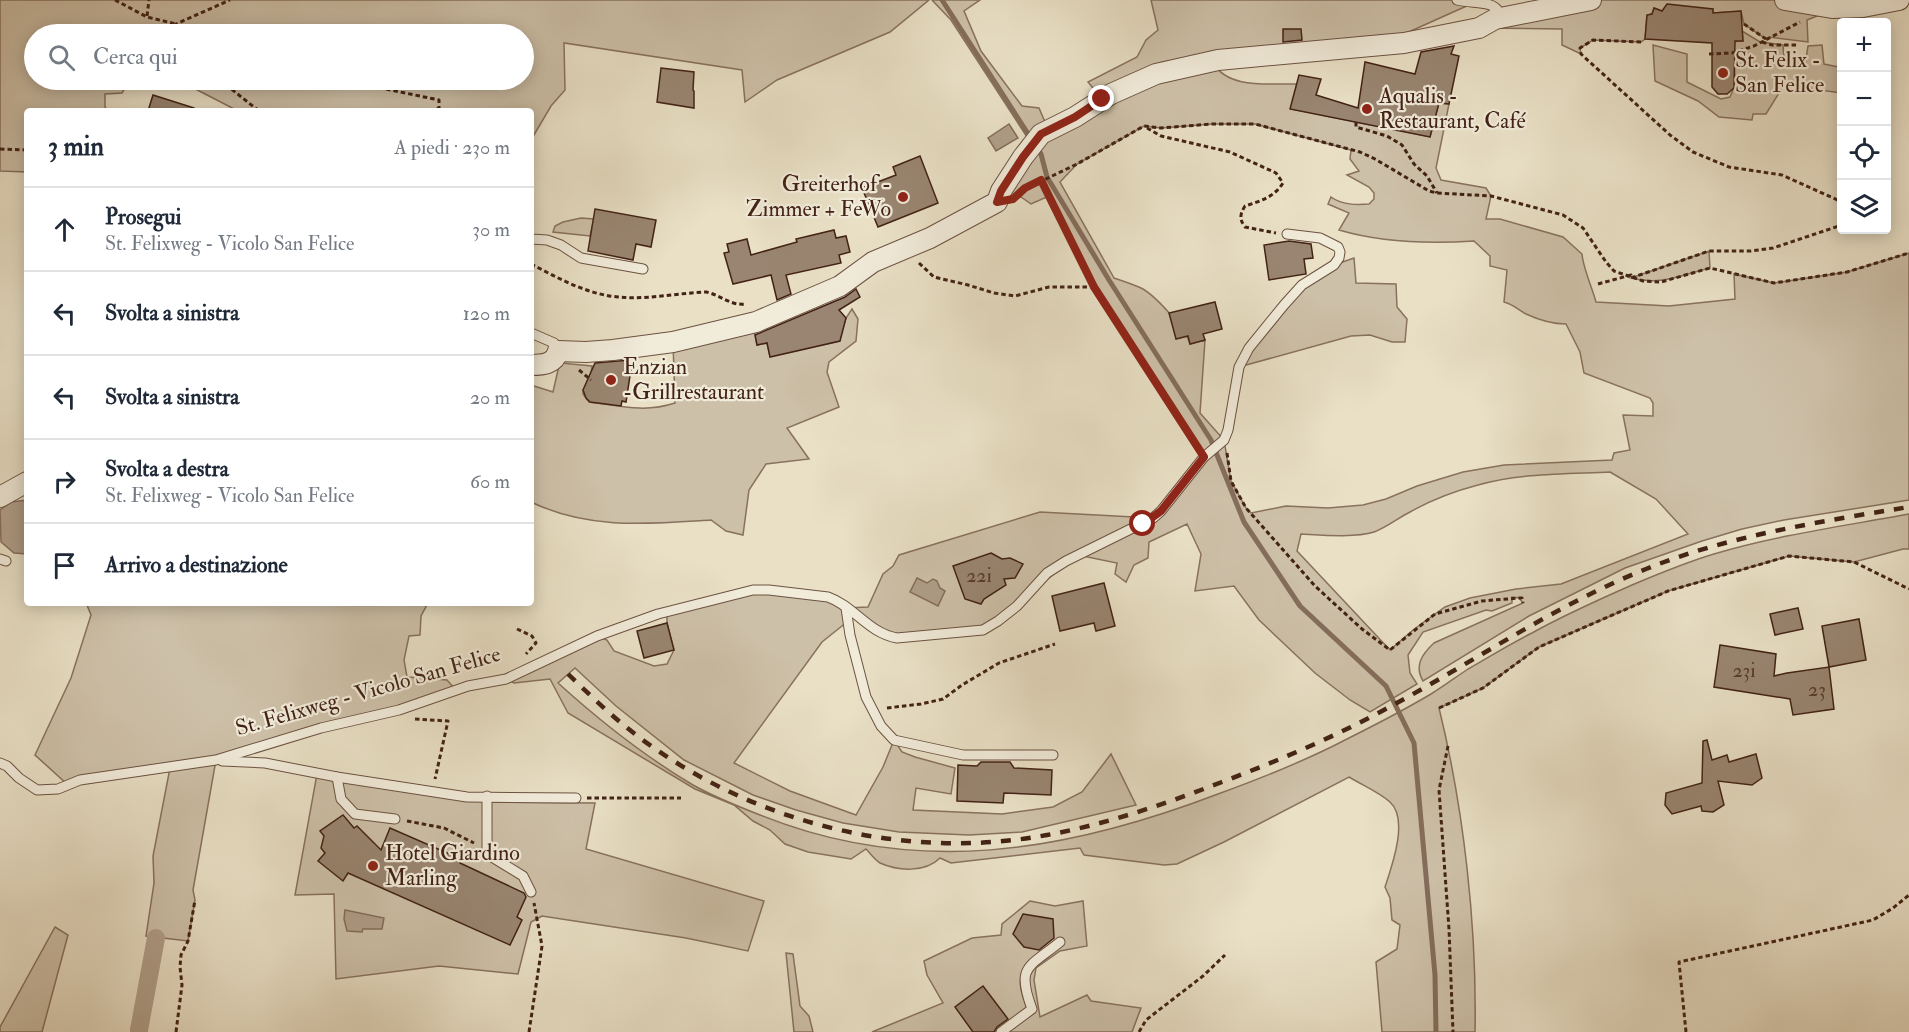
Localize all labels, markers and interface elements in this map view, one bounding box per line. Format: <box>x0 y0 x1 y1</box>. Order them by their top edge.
map controls <box>1837 18 1891 234</box>
button: + <box>1837 18 1891 72</box>
search box <box>24 24 534 90</box>
icon: search <box>45 41 78 74</box>
text: Cerca qui <box>93 43 178 71</box>
place label: St. Felix - San Felice <box>1735 46 1824 99</box>
marker: St. Felix - San Felice <box>1716 66 1730 80</box>
button: − <box>1837 72 1891 126</box>
place label: Aqualis - Restaurant, Café <box>1378 82 1526 135</box>
route end <box>1088 85 1114 111</box>
marker: Aqualis - Restaurant, Café <box>1360 102 1374 116</box>
button: locate <box>1837 126 1891 180</box>
text: 3 min <box>48 131 104 163</box>
text: A piedi · 230 m <box>394 135 510 160</box>
place label: Greiterhof - Zimmer + FeWo <box>746 170 891 223</box>
button: layers <box>1837 180 1891 234</box>
marker: Greiterhof - Zimmer + FeWo <box>896 190 910 204</box>
text: Prosegui <box>105 203 181 231</box>
icon: ahead <box>48 213 81 246</box>
text: 30 m <box>472 217 510 242</box>
text: St. Felixweg - Vicolo San Felice <box>105 231 354 256</box>
icon: left <box>48 297 81 330</box>
text: Svolta a sinistra <box>105 299 239 327</box>
text: 120 m <box>463 301 510 326</box>
place label: Enzian -Grillrestaurant <box>623 353 764 406</box>
marker: Enzian -Grillrestaurant <box>604 373 618 387</box>
icon: left <box>48 381 81 414</box>
text: Svolta a sinistra <box>105 383 239 411</box>
text: 20 m <box>470 385 510 410</box>
text: Svolta a destra <box>105 455 229 483</box>
icon: right <box>48 465 81 498</box>
text: 60 m <box>470 469 510 494</box>
text: St. Felixweg - Vicolo San Felice <box>105 483 354 508</box>
route start <box>1129 510 1155 536</box>
icon: arrive <box>48 549 81 582</box>
text: Arrivo a destinazione <box>105 551 288 579</box>
house number: 22i <box>966 563 992 588</box>
street label: St. Felixweg - Vicolo San Felice <box>232 640 504 742</box>
house number: 23i <box>1732 658 1756 683</box>
house number: 23 <box>1808 677 1826 702</box>
place label: Hotel Giardino Marling <box>385 839 520 892</box>
marker: Hotel Giardino Marling <box>366 859 380 873</box>

